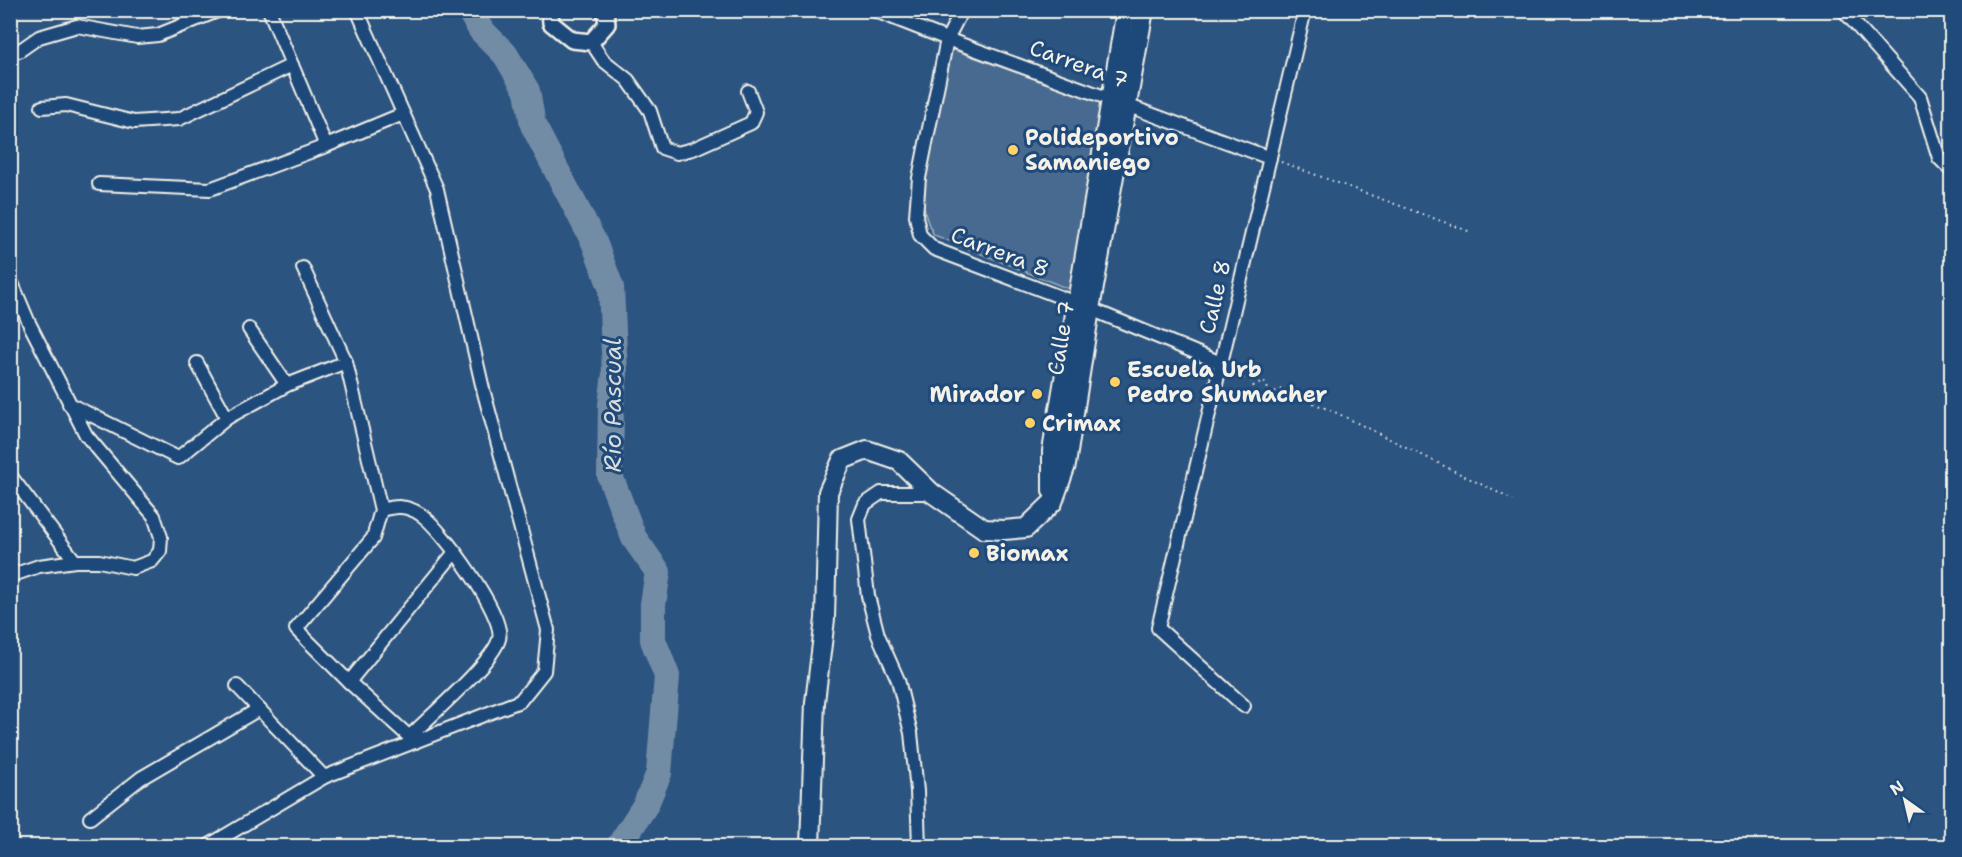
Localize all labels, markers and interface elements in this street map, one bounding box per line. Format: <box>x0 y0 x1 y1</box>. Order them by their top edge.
street label: Carrera 7 <box>1026 33 1132 95</box>
place label: Polideportivo Samaniego <box>1025 123 1179 177</box>
marker: Polideportivo Samaniego <box>1006 143 1020 157</box>
street label: Carrera 8 <box>947 220 1053 284</box>
street label: Calle 8 <box>1192 257 1238 337</box>
street label: Calle 7 <box>1041 299 1081 377</box>
water label: Río Pascual <box>597 338 629 472</box>
place label: Escuela Urb Pedro Shumacher <box>1127 355 1328 409</box>
marker: Escuela Urb Pedro Shumacher <box>1108 375 1122 389</box>
place label: Mirador <box>929 380 1025 409</box>
marker: Mirador <box>1030 387 1044 401</box>
place label: Crimax <box>1042 409 1121 438</box>
marker: Crimax <box>1023 416 1037 430</box>
place label: Biomax <box>986 539 1069 568</box>
marker: Biomax <box>967 546 981 560</box>
north arrow <box>1875 770 1935 830</box>
text: N <box>1886 776 1908 800</box>

